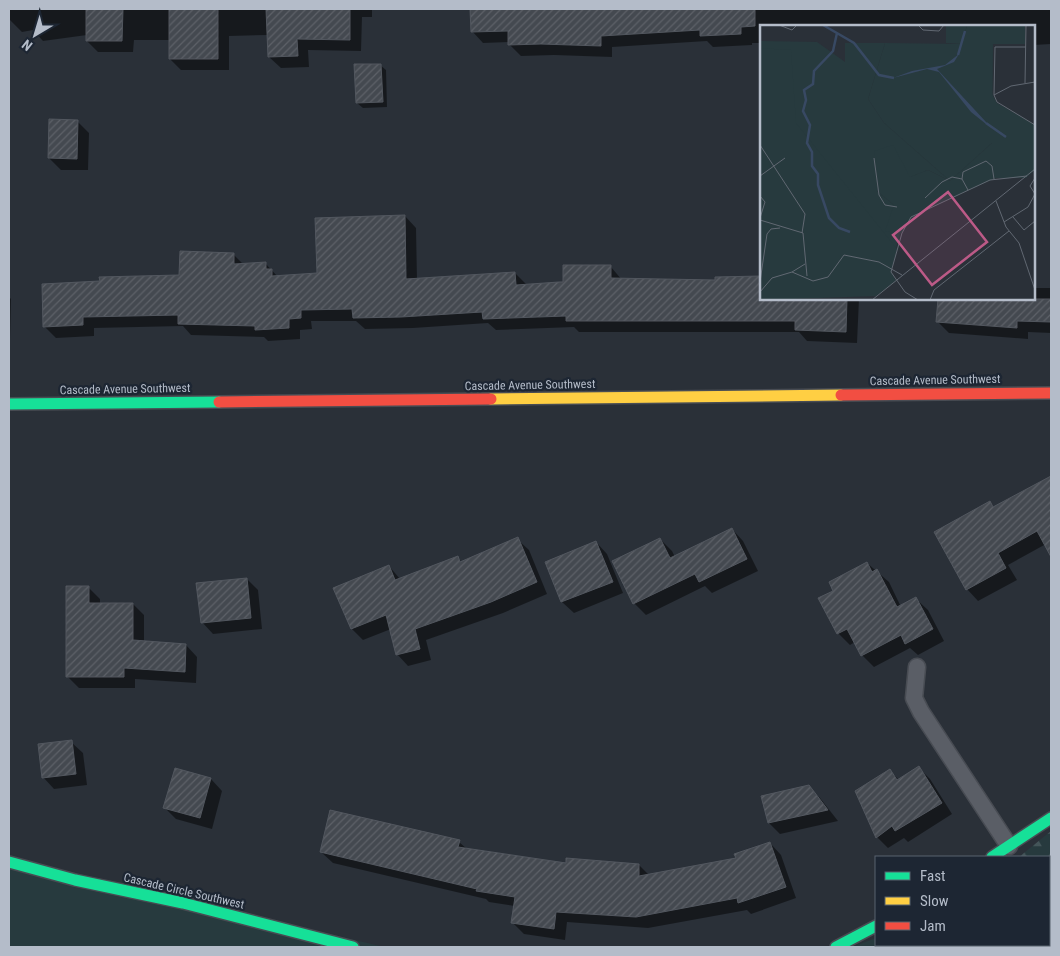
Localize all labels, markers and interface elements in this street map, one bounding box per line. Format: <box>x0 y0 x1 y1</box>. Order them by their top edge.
north arrow <box>10 10 60 60</box>
inset map <box>760 25 1035 300</box>
text: N <box>19 36 35 54</box>
street label: Cascade Avenue Southwest <box>869 372 1001 388</box>
street label: Cascade Avenue Southwest <box>464 377 596 393</box>
street label: Cascade Avenue Southwest <box>59 381 191 397</box>
legend <box>875 856 1050 946</box>
text: Fast <box>920 867 945 885</box>
street label: Cascade Circle Southwest <box>122 870 246 912</box>
text: Slow <box>920 892 949 910</box>
text: Jam <box>920 917 946 935</box>

